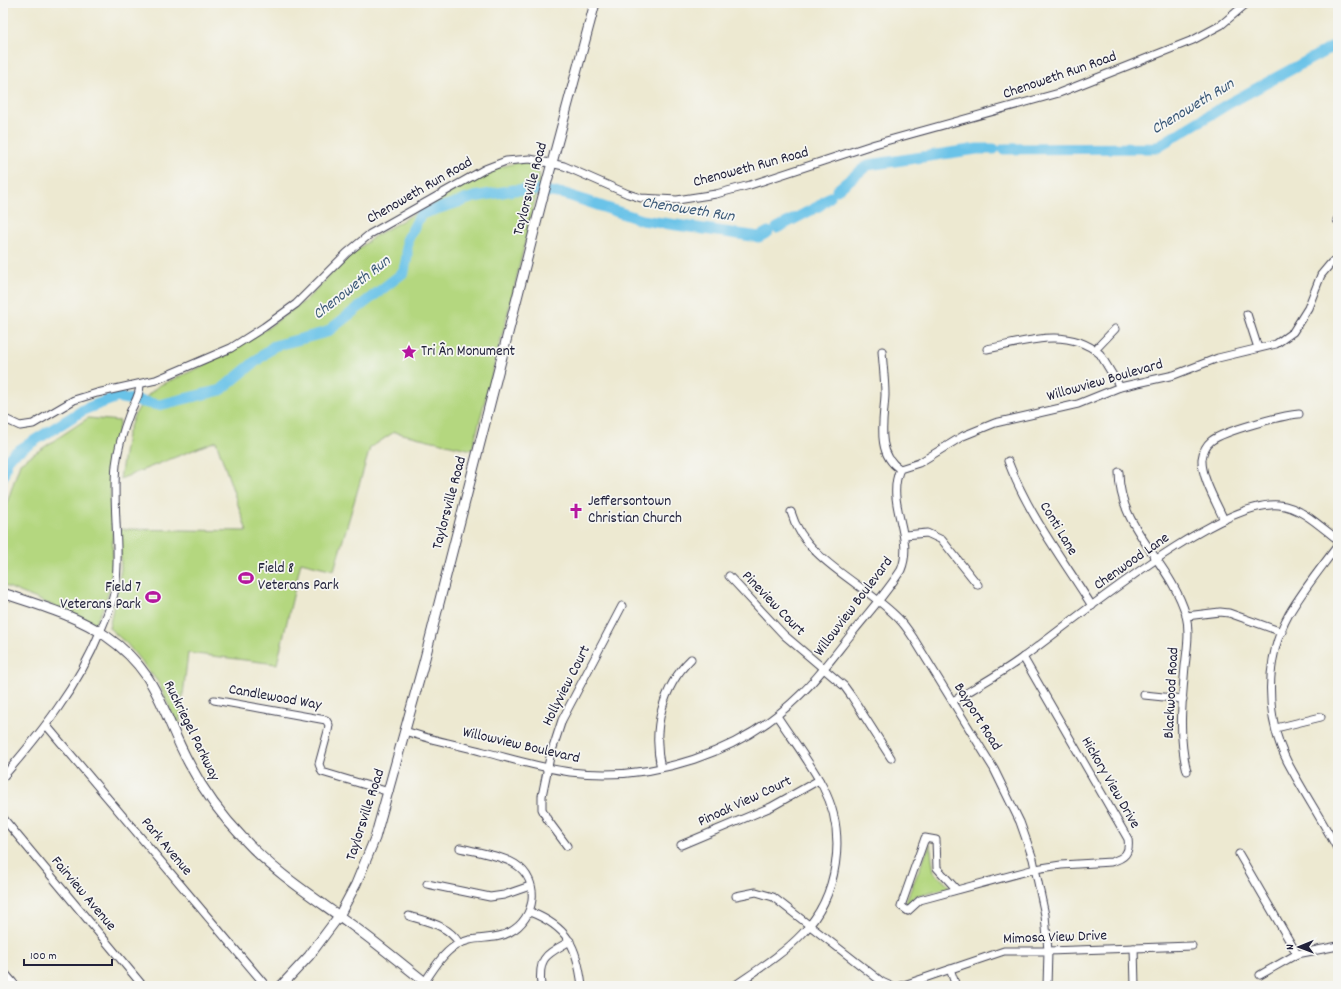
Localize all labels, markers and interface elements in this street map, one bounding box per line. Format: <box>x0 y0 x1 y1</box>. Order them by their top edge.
street label: Chenoweth Run Road <box>1000 46 1120 106</box>
water label: Chenoweth Run <box>1147 73 1239 141</box>
street label: Taylorsville Road <box>508 140 554 238</box>
street label: Chenoweth Run Road <box>691 142 811 194</box>
street label: Chenoweth Run Road <box>363 152 477 230</box>
water label: Chenoweth Run <box>640 191 736 229</box>
water label: Chenoweth Run <box>308 250 396 326</box>
place label: Tri Ân Monument <box>421 341 516 363</box>
place icon: Tri Ân Monument <box>400 343 418 361</box>
street label: Willowview Boulevard <box>1044 354 1166 408</box>
street label: Taylorsville Road <box>427 454 473 552</box>
place label: Jeffersontown Christian Church <box>588 491 682 530</box>
street label: Conti Lane <box>1033 498 1083 560</box>
church icon: Jeffersontown Christian Church <box>567 502 585 520</box>
street label: Chenwood Lane <box>1090 528 1175 596</box>
street label: Willowview Boulevard <box>809 553 899 661</box>
place label: Field 8 Veterans Park <box>258 558 339 597</box>
street label: Pineview Court <box>736 566 810 642</box>
sports icon: Field 8 Veterans Park <box>237 569 255 587</box>
place label: Field 7 Veterans Park <box>60 577 141 616</box>
sports icon: Field 7 Veterans Park <box>144 588 162 606</box>
street label: Hollyview Court <box>537 641 597 730</box>
street label: Blackwood Road <box>1159 647 1185 739</box>
street label: Ruckriegel Parkway <box>157 677 225 786</box>
street label: Candlewood Way <box>227 679 324 717</box>
street label: Bayport Road <box>947 679 1007 755</box>
street label: Willowview Boulevard <box>460 722 582 770</box>
street label: Hickory View Drive <box>1075 733 1145 833</box>
street label: Taylorsville Road <box>341 766 391 864</box>
street label: Pinoak View Court <box>695 770 796 833</box>
street label: Park Avenue <box>135 813 197 881</box>
street label: Fairview Avenue <box>45 852 121 937</box>
street label: Mimosa View Drive <box>1003 925 1108 951</box>
north arrow <box>1279 927 1319 967</box>
scale bar <box>24 941 112 967</box>
text: N <box>1283 944 1299 950</box>
text: 100 m <box>30 948 57 965</box>

